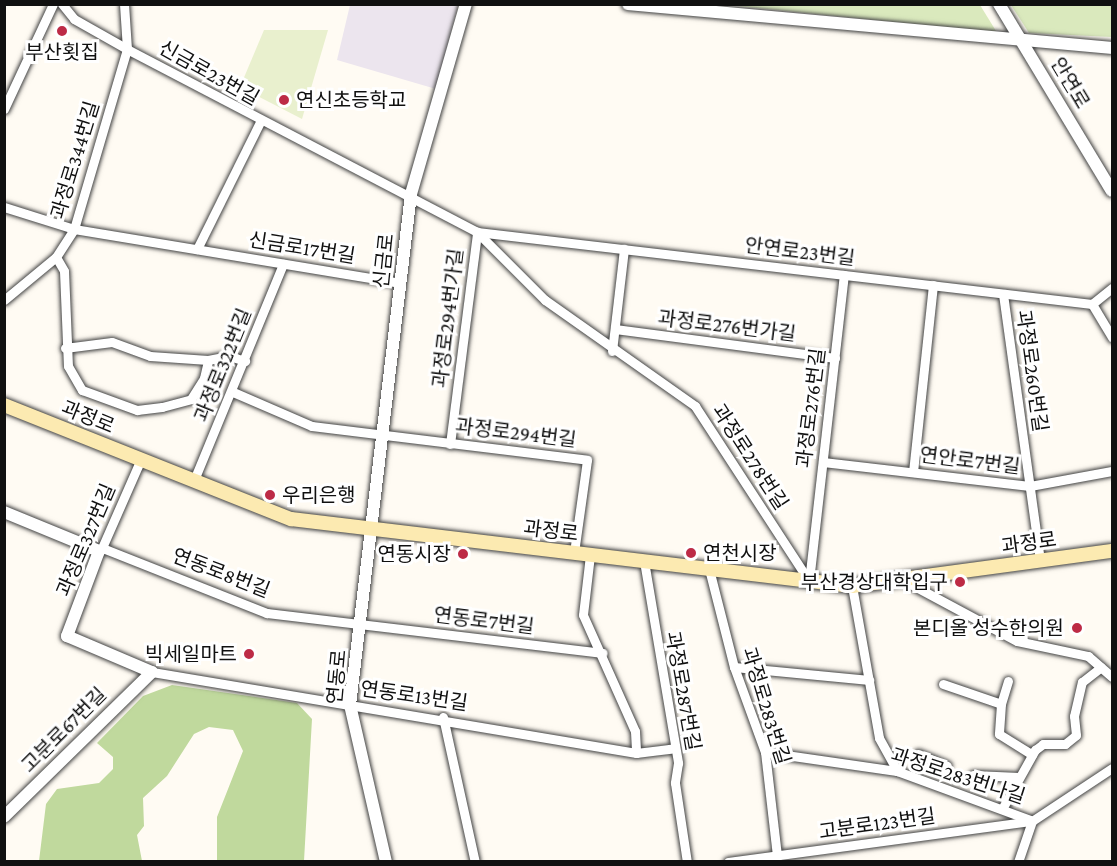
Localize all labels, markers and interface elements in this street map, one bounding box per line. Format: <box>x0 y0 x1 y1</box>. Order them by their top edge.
marker: 부산횟집 <box>55 24 69 38</box>
street label: 신금로23번길 <box>155 36 263 110</box>
place label: 부산횟집 <box>25 40 99 64</box>
street label: 안연로 <box>1045 53 1095 113</box>
place label: 연신초등학교 <box>296 88 406 112</box>
marker: 연신초등학교 <box>277 93 291 107</box>
street label: 과정로344번길 <box>46 98 104 222</box>
street label: 신금로17번길 <box>247 228 357 268</box>
street label: 신금로 <box>369 232 399 290</box>
street label: 안연로23번길 <box>743 233 857 271</box>
street label: 과정로294번가길 <box>428 247 468 389</box>
street label: 과정로322번길 <box>189 305 257 425</box>
street label: 과정로276번가길 <box>657 306 797 346</box>
street label: 과정로260번길 <box>1012 308 1052 434</box>
street label: 과정로276번길 <box>792 347 830 469</box>
street label: 과정로 <box>58 396 118 438</box>
street label: 과정로278번길 <box>707 400 793 514</box>
street label: 과정로294번길 <box>454 414 578 452</box>
street label: 연안로7번길 <box>918 443 1022 479</box>
street label: 과정로327번길 <box>52 480 120 600</box>
place label: 우리은행 <box>282 483 356 507</box>
marker: 우리은행 <box>263 488 277 502</box>
street label: 과정로 <box>522 516 580 546</box>
street label: 과정로 <box>1000 527 1058 559</box>
place label: 연천시장 <box>703 541 777 565</box>
place label: 연동시장 <box>377 542 451 566</box>
street label: 연동로8번길 <box>169 543 273 603</box>
marker: 연천시장 <box>684 546 698 560</box>
marker: 연동시장 <box>456 547 470 561</box>
place label: 부산경상대학입구 <box>801 570 948 594</box>
marker: 부산경상대학입구 <box>953 575 967 589</box>
street label: 연동로7번길 <box>432 603 536 639</box>
place label: 본디올 성수한의원 <box>913 616 1064 640</box>
marker: 본디올 성수한의원 <box>1068 619 1086 637</box>
street label: 과정로287번길 <box>661 630 705 752</box>
place label: 빅세일마트 <box>145 642 237 666</box>
street label: 과정로283번길 <box>737 644 795 768</box>
marker: 빅세일마트 <box>242 647 256 661</box>
street label: 연동로 <box>323 648 351 706</box>
street label: 연동로13번길 <box>359 677 469 715</box>
street label: 고분로67번길 <box>16 682 112 778</box>
street label: 과정로283번나길 <box>888 743 1028 809</box>
street label: 고분로123번길 <box>817 804 937 844</box>

